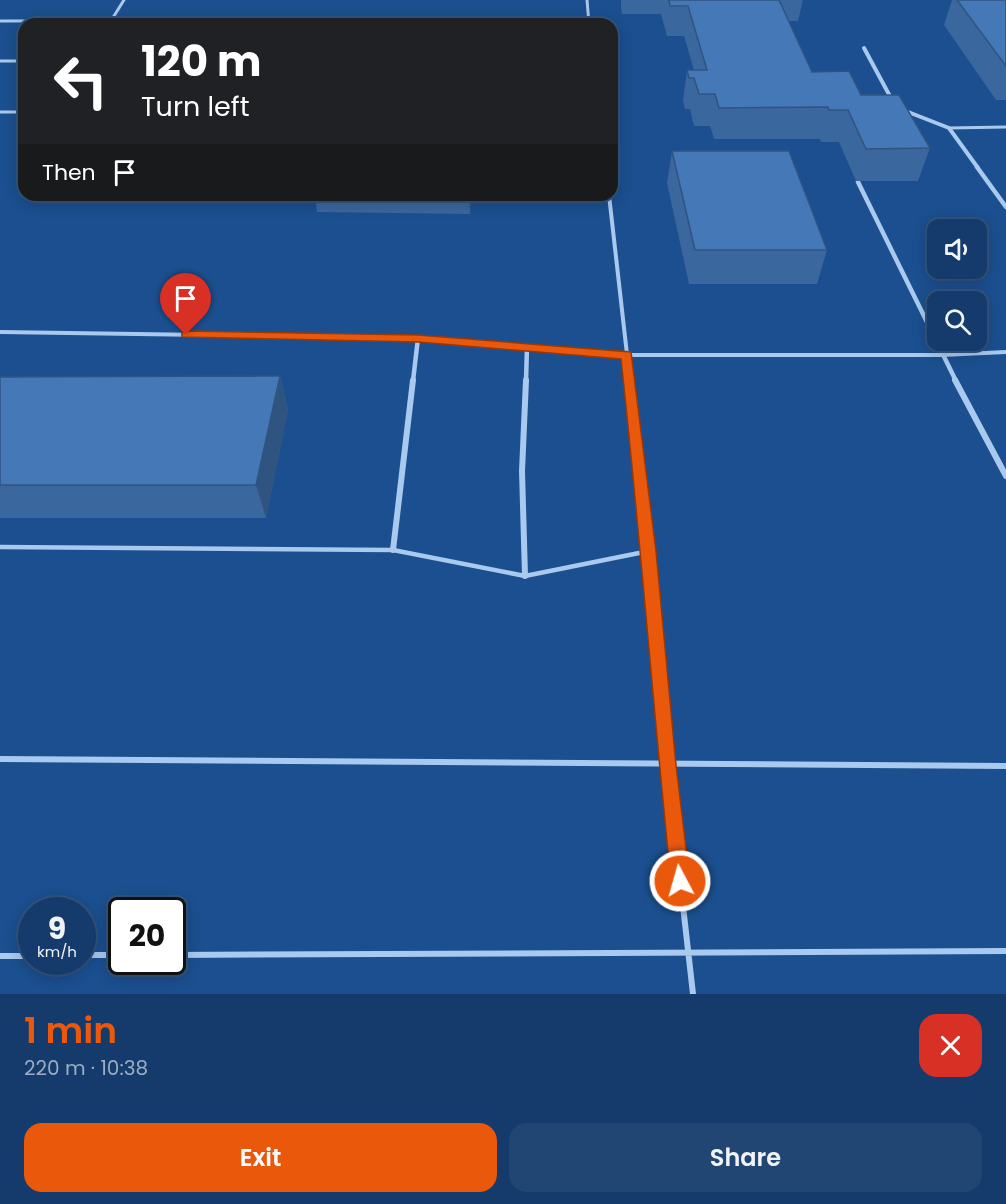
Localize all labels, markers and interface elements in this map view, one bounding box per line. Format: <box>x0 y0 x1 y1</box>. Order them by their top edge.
text: 120 m <box>141 32 262 91</box>
icon: left <box>42 42 120 120</box>
text: Turn left <box>141 88 250 125</box>
icon: arrive <box>108 156 141 189</box>
text: Then <box>42 157 96 188</box>
map controls <box>927 219 987 351</box>
button: sound <box>927 219 987 279</box>
pin <box>160 273 211 335</box>
icon: arrive <box>169 282 202 315</box>
button: search <box>927 291 987 351</box>
position arrow <box>648 849 712 913</box>
speed limit sign: 20 <box>108 897 186 975</box>
text: 9 <box>48 907 66 950</box>
text: km/h <box>37 941 77 962</box>
text: 1 min <box>24 1005 117 1056</box>
button: close <box>919 1014 982 1077</box>
text: 220 m · 10:38 <box>24 1054 148 1082</box>
button: Exit <box>24 1123 497 1192</box>
button: Share <box>509 1123 982 1192</box>

